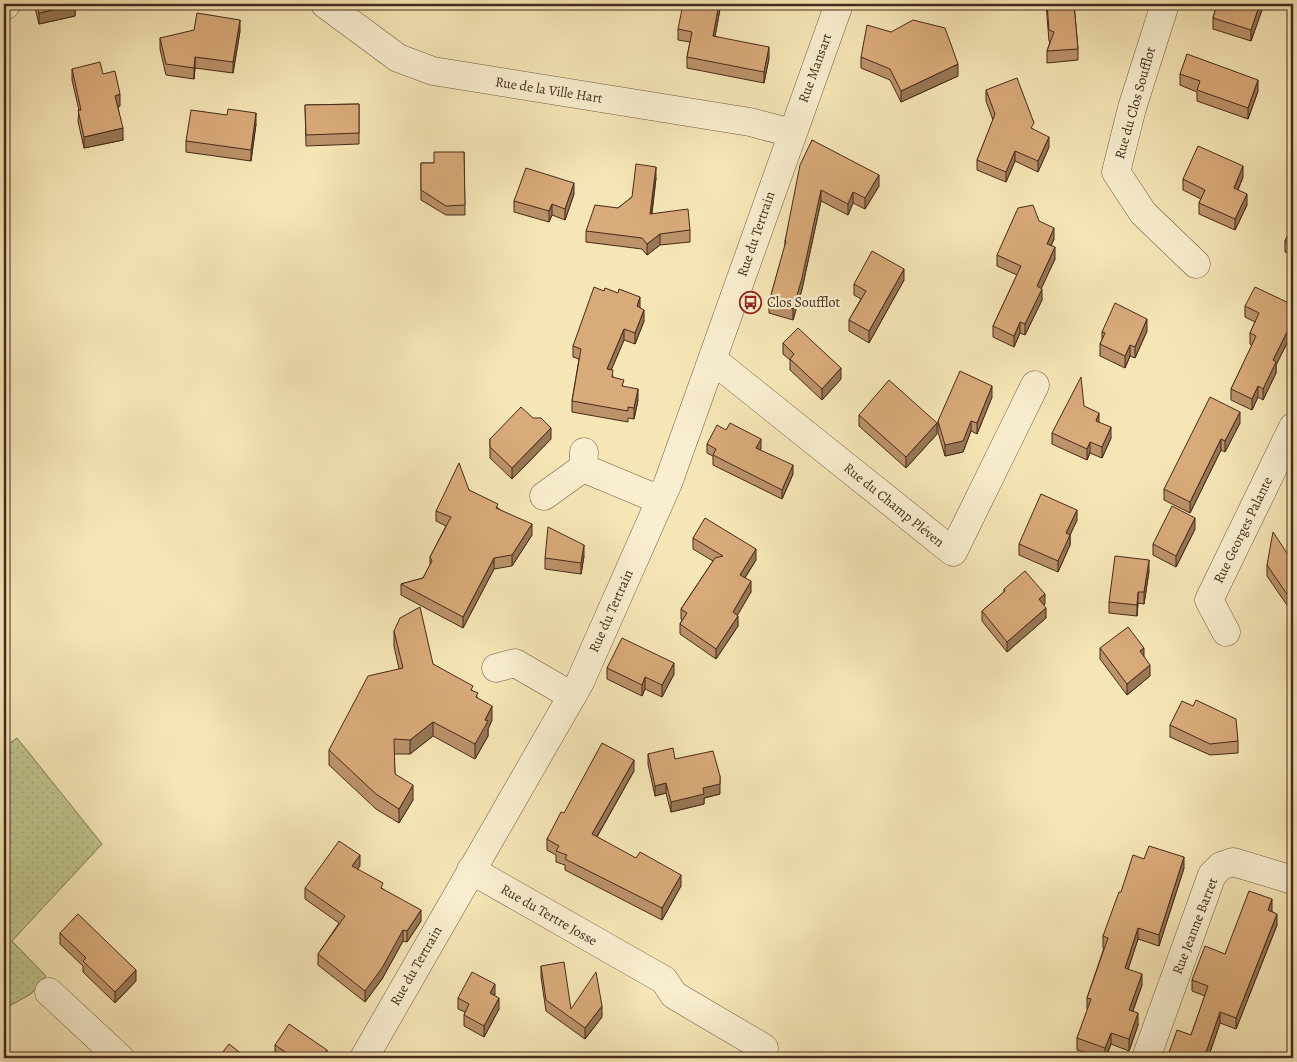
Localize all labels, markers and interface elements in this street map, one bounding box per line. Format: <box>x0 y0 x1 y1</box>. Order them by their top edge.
street label: Rue Mansart <box>794 30 837 105</box>
street label: Rue du Clos Soufflot <box>1110 44 1160 161</box>
street label: Rue de la Ville Hart <box>494 72 604 108</box>
street label: Rue du Tertrain <box>733 189 780 279</box>
bus stop icon: Clos Soufflot <box>739 290 763 314</box>
place label: Clos Soufflot <box>767 293 840 312</box>
street label: Rue du Champ Pléven <box>840 458 949 552</box>
street label: Rue Georges Palante <box>1209 473 1277 587</box>
street label: Rue du Tertrain <box>584 566 638 656</box>
street label: Rue Jeanne Barret <box>1168 874 1222 977</box>
street label: Rue du Tertre Josse <box>497 880 601 950</box>
street label: Rue du Tertrain <box>386 922 447 1009</box>

